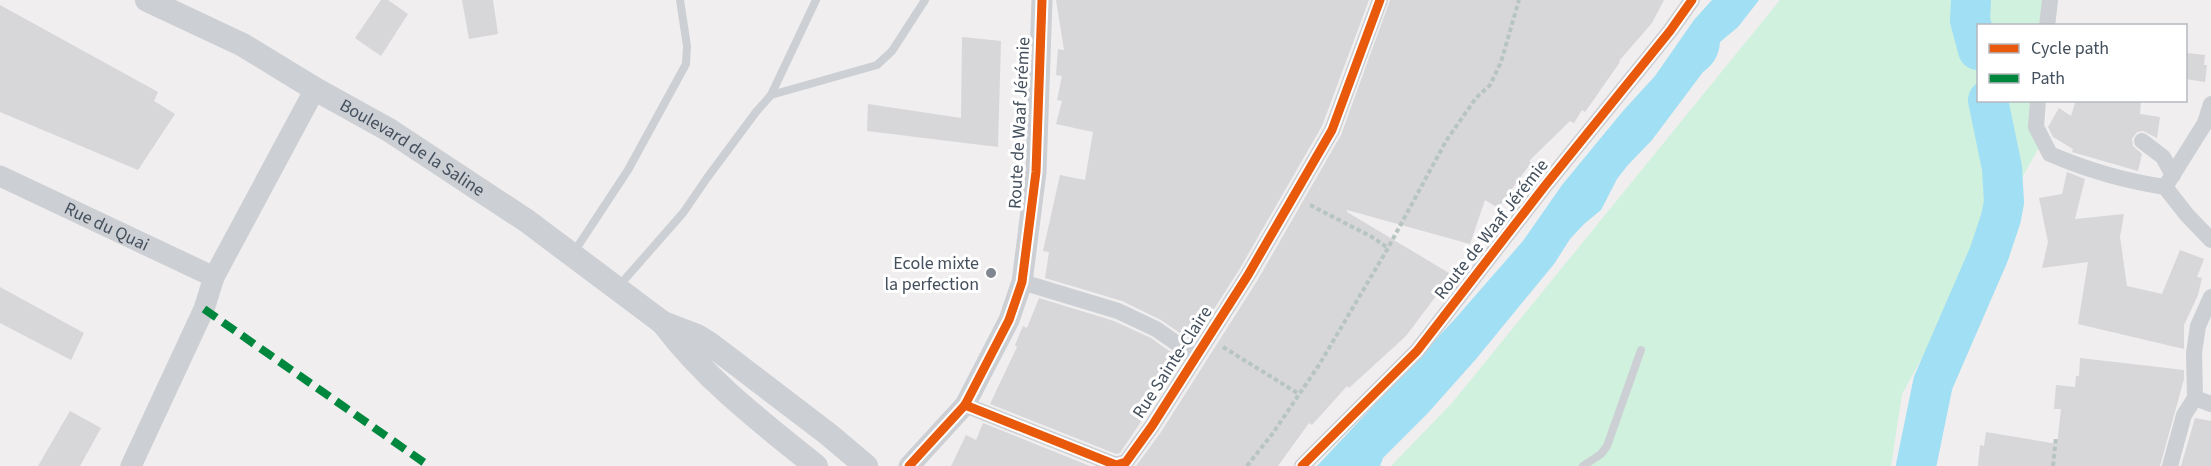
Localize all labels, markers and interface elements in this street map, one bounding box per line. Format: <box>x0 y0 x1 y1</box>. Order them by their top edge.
legend <box>1977 24 2187 102</box>
street label: Route de Waaf Jérémie <box>1003 36 1036 210</box>
text: Cycle path <box>2031 36 2109 61</box>
text: Path <box>2031 66 2065 91</box>
street label: Boulevard de la Saline <box>335 93 490 203</box>
street label: Route de Waaf Jérémie <box>1429 154 1554 305</box>
street label: Rue du Quai <box>60 196 153 258</box>
place label: Ecole mixte la perfection <box>884 251 979 297</box>
marker: Ecole mixte la perfection <box>984 266 998 280</box>
street label: Rue Sainte-Claire <box>1127 301 1218 423</box>

